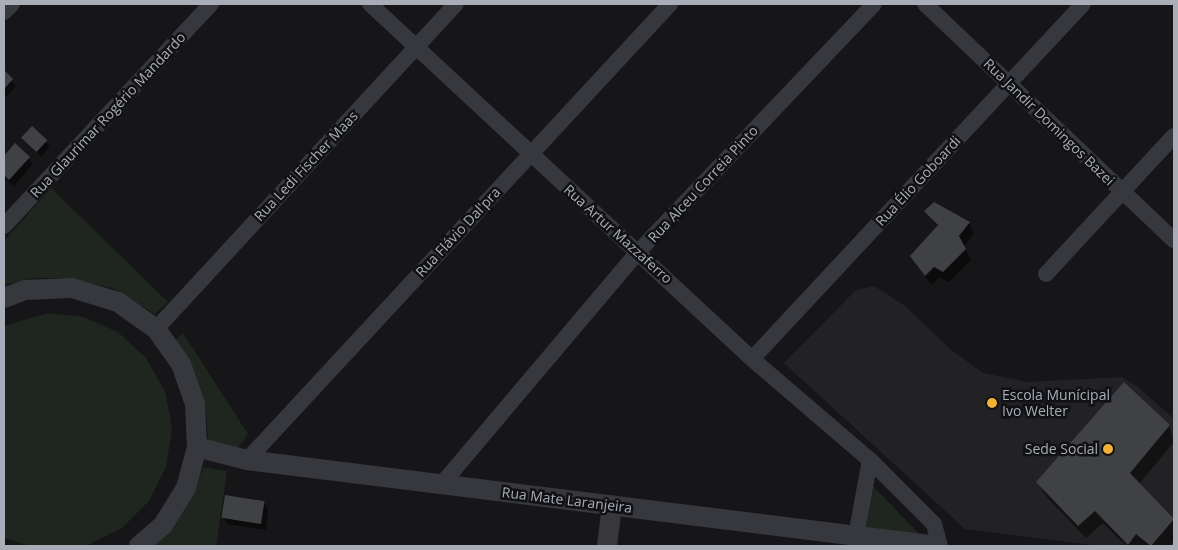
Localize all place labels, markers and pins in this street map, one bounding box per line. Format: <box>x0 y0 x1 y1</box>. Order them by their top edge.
place label: Escola Munícipal Ivo Welter <box>1002 387 1110 420</box>
marker: Escola Munícipal Ivo Welter <box>986 397 998 409</box>
place label: Sede Social <box>1025 441 1098 457</box>
marker: Sede Social <box>1102 443 1114 455</box>

